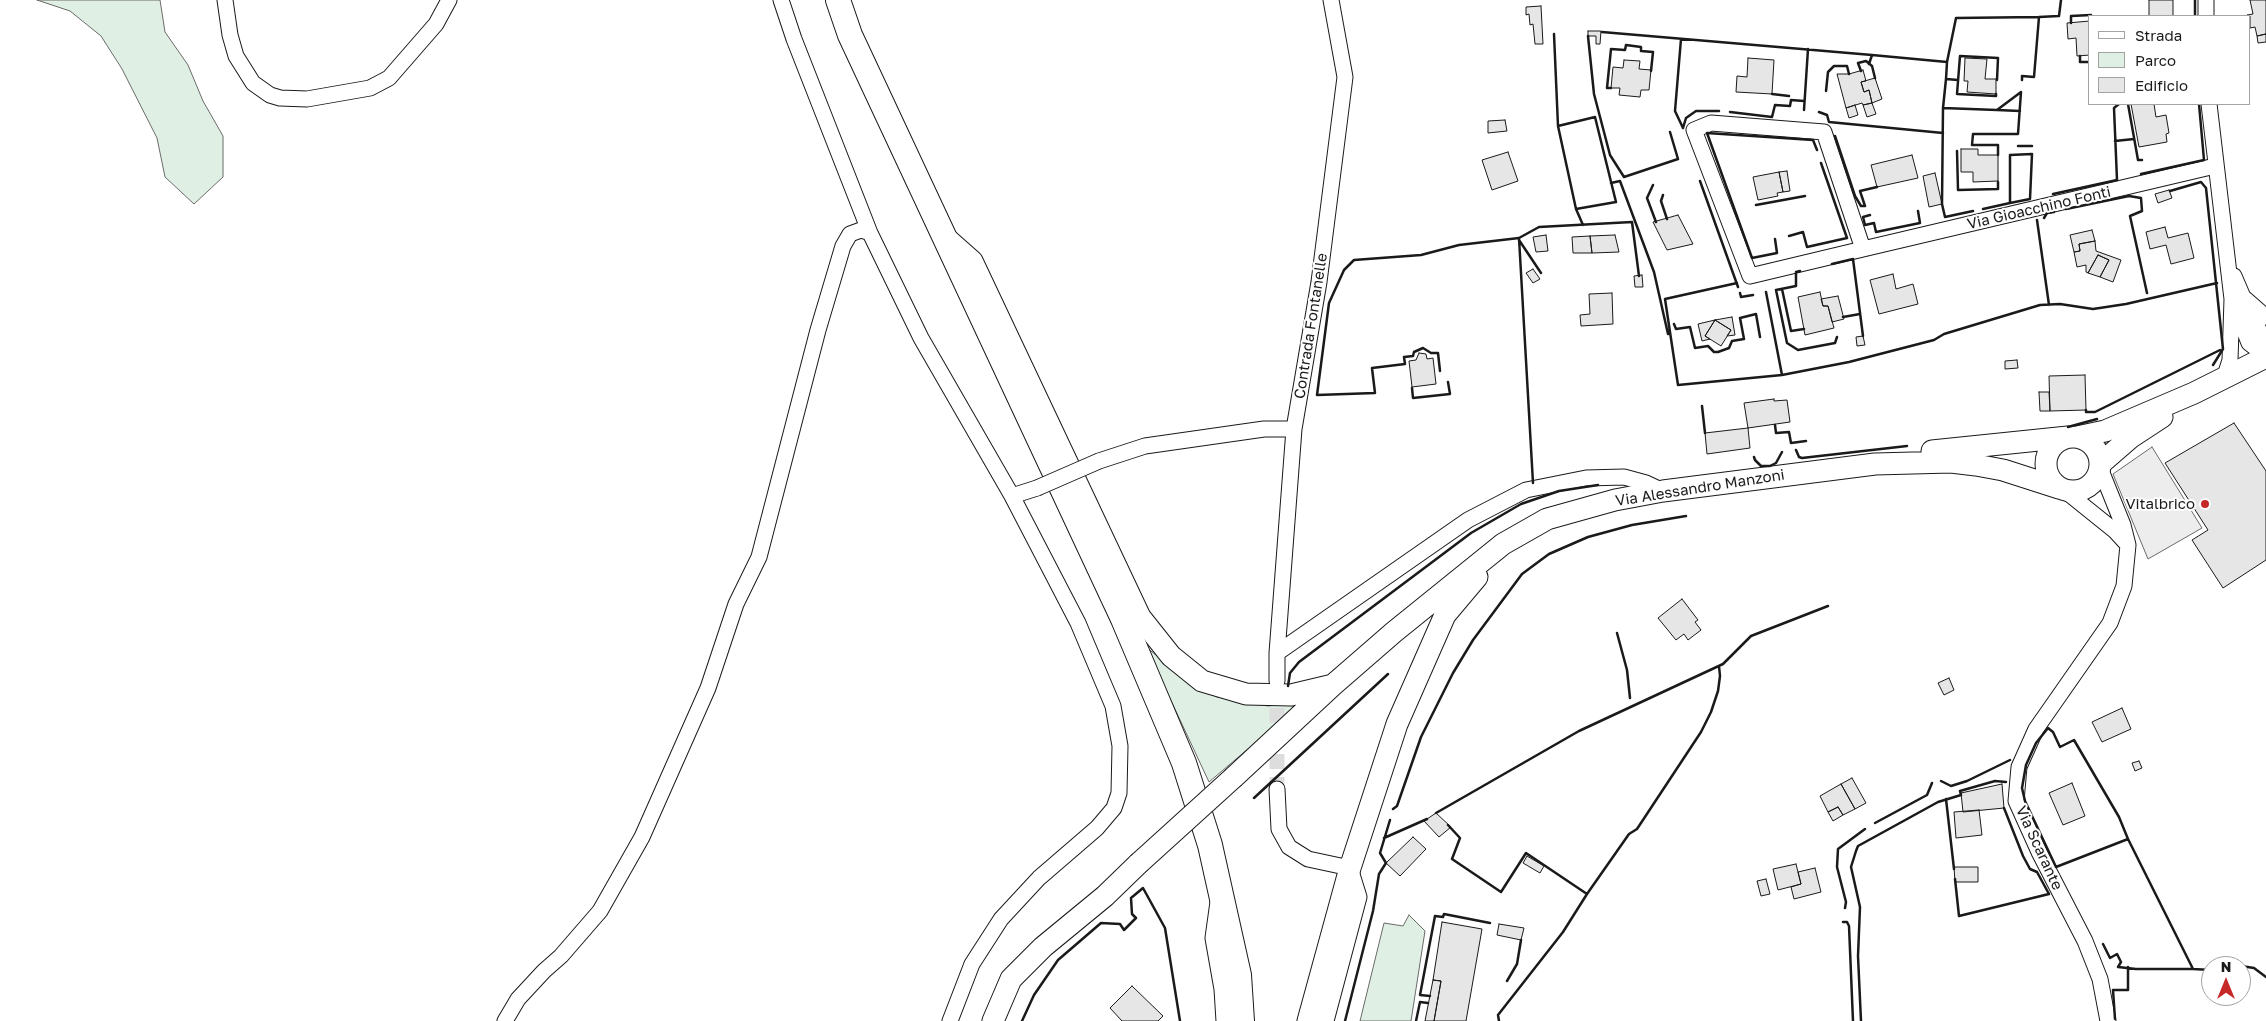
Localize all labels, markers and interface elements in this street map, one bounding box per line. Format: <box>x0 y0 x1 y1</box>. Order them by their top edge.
legend <box>2088 15 2251 105</box>
text: Strada <box>2135 26 2182 44</box>
text: Parco <box>2135 51 2176 69</box>
text: Edificio <box>2135 76 2188 94</box>
street label: Via Gioacchino Fonti <box>1965 183 2113 233</box>
street label: Contrada Fontanelle <box>1291 252 1331 400</box>
street label: Via Alessandro Manzoni <box>1614 466 1786 510</box>
place label: Vitalbrico <box>2125 495 2195 513</box>
marker: Vitalbrico <box>2199 498 2211 510</box>
street label: Via Scarante <box>2012 803 2066 893</box>
north arrow <box>2201 956 2251 1006</box>
text: N <box>2221 958 2231 975</box>

